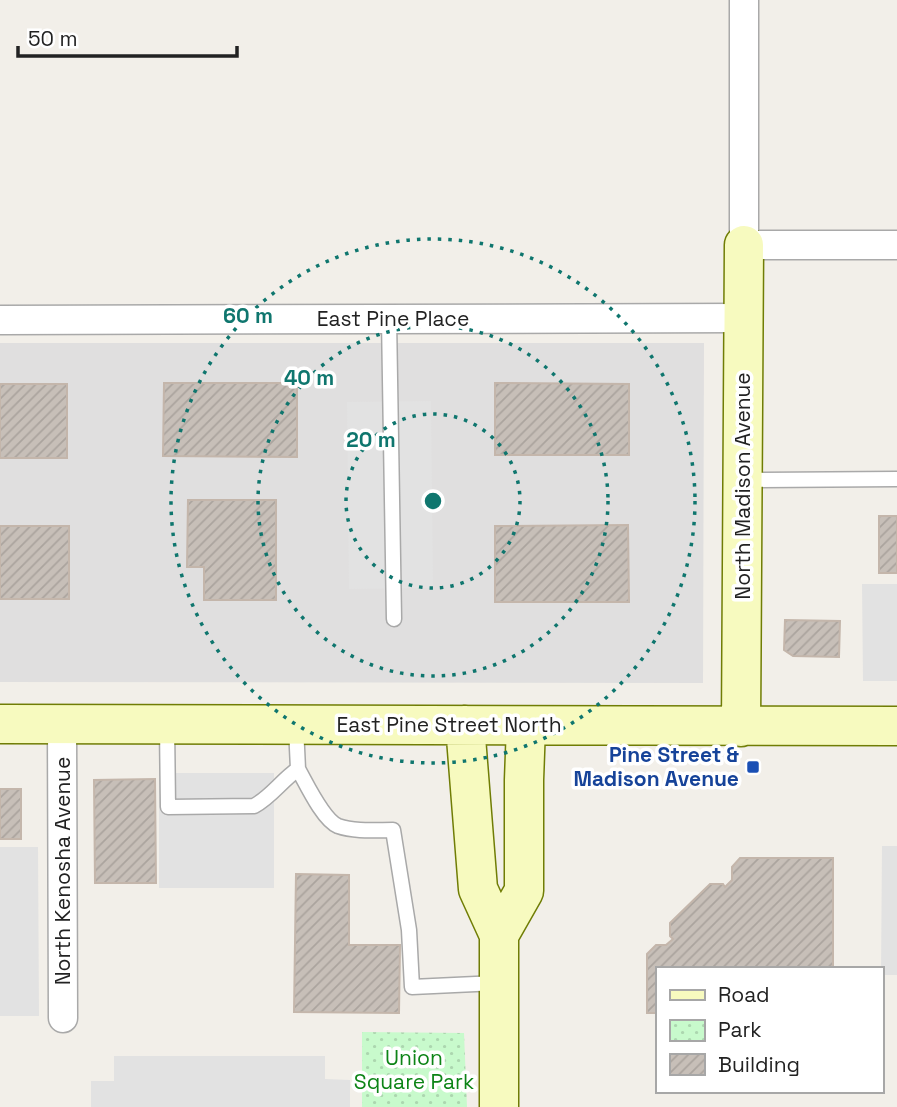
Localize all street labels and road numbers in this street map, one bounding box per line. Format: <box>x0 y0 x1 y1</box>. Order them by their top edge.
street label: East Pine Place <box>317 305 469 332</box>
street label: North Madison Avenue <box>729 372 756 600</box>
street label: East Pine Street North <box>336 711 562 738</box>
street label: North Kenosha Avenue <box>49 757 76 985</box>

